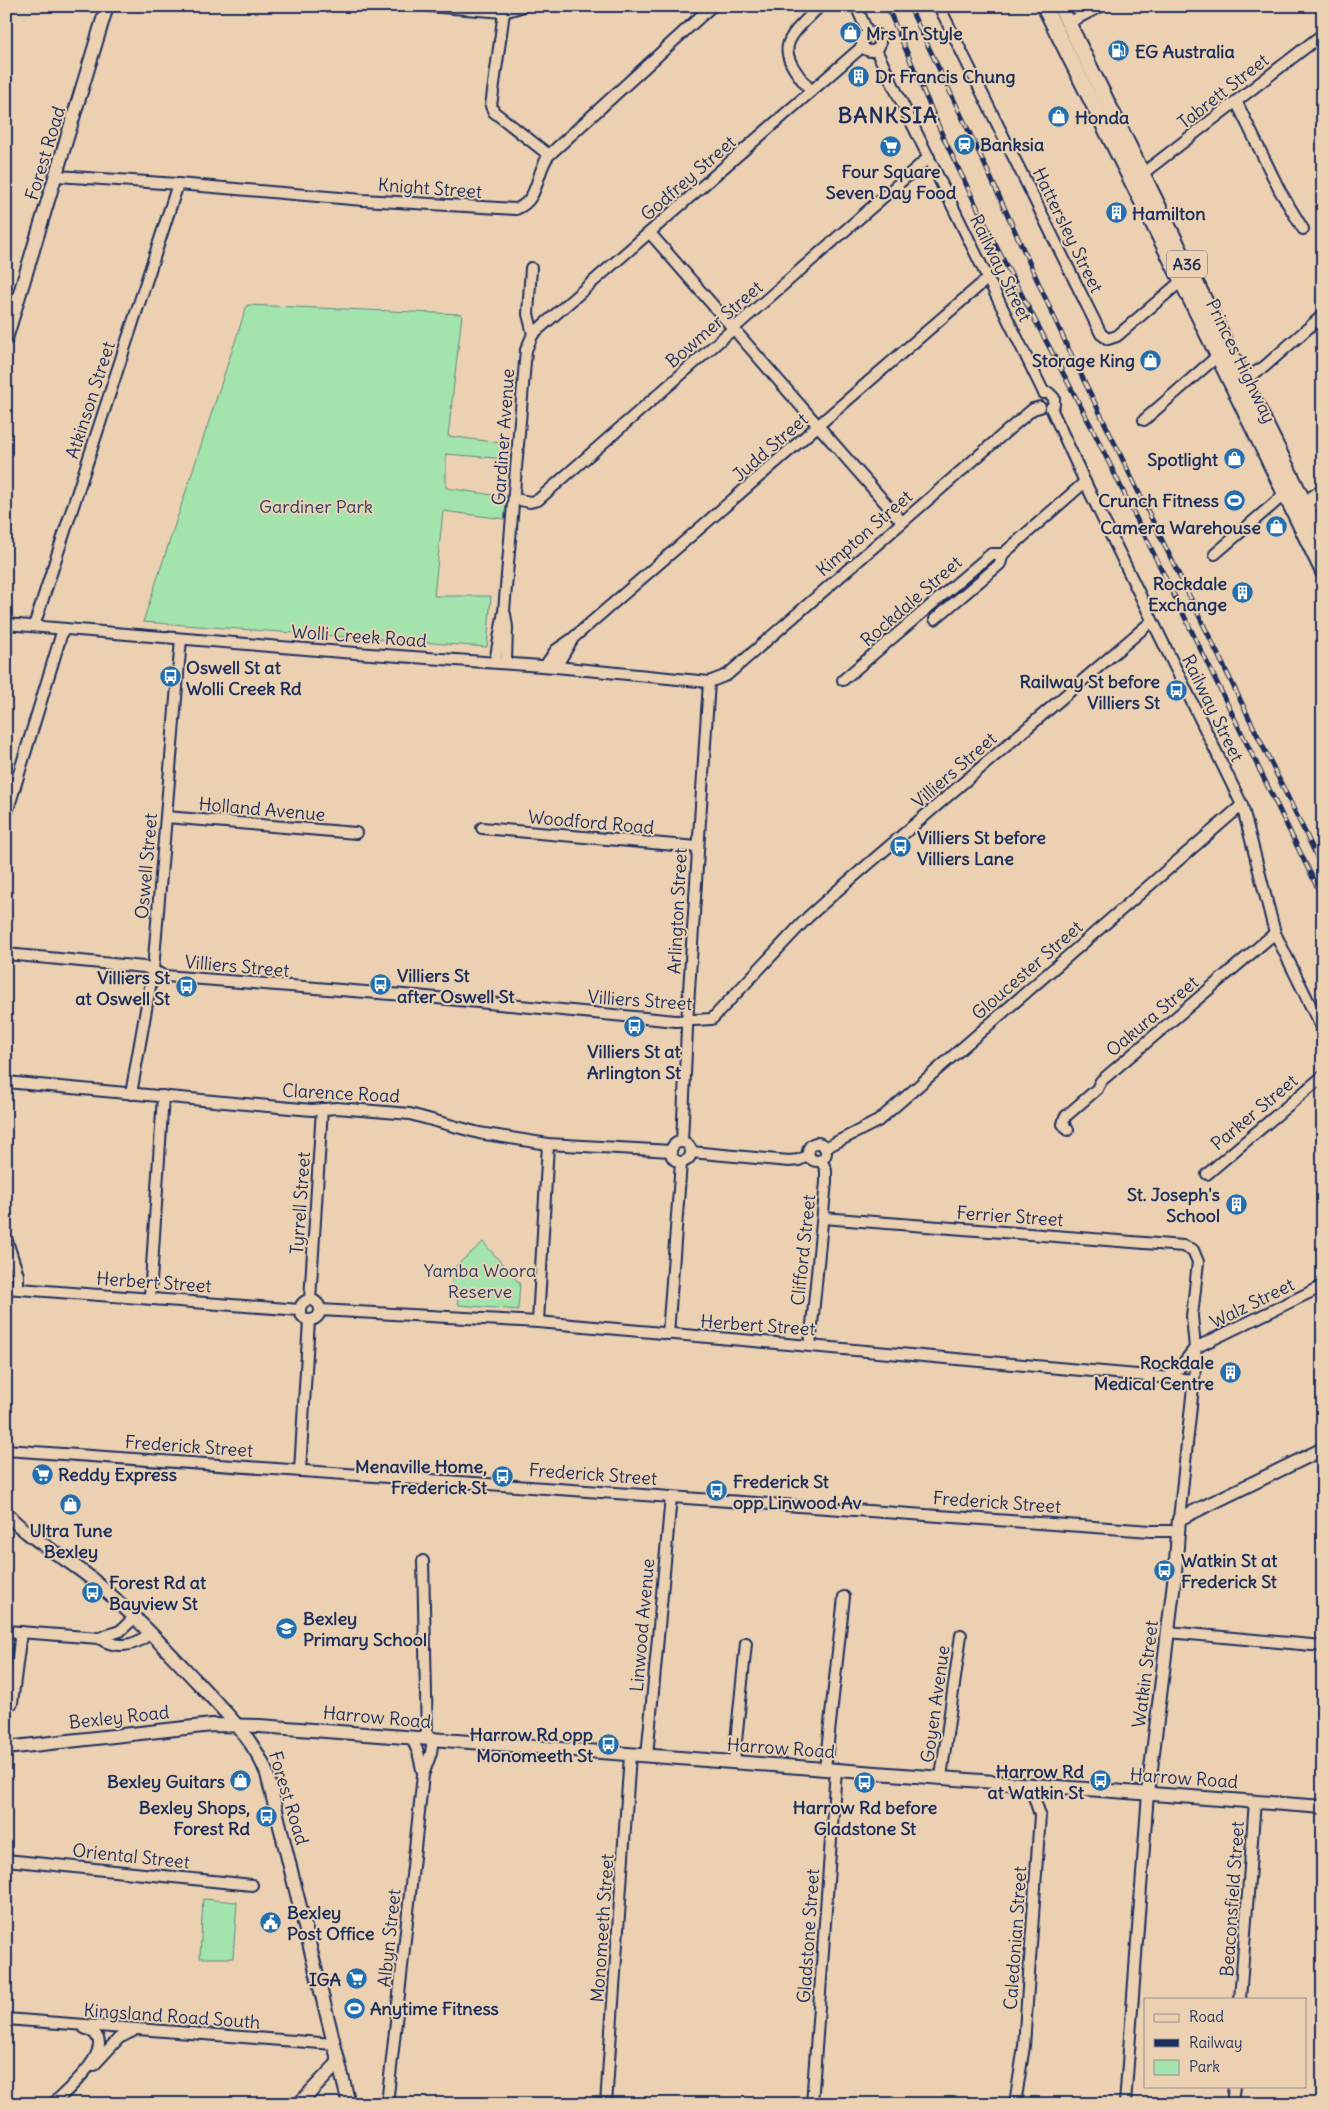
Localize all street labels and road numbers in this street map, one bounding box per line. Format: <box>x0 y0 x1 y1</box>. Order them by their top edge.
street label: Tabrett Street <box>1173 48 1273 134</box>
street label: Forest Road <box>20 103 70 203</box>
street label: Godfrey Street <box>636 130 740 226</box>
street label: Hattersley Street <box>1028 164 1108 296</box>
street label: Knight Street <box>377 173 483 203</box>
street label: Railway Street <box>965 211 1037 325</box>
road number: A36 <box>1167 250 1207 278</box>
street label: Bowmer Street <box>661 276 767 372</box>
street label: Princes Highway <box>1201 295 1281 427</box>
street label: Atkinson Street <box>60 338 120 462</box>
street label: Gardiner Avenue <box>487 368 519 506</box>
street label: Judd Street <box>727 408 813 486</box>
street label: Kimpton Street <box>811 485 917 581</box>
street label: Rockdale Street <box>856 551 966 651</box>
street label: Wolli Creek Road <box>290 620 428 652</box>
street label: Railway Street <box>1177 651 1249 765</box>
street label: Villiers Street <box>907 727 1001 813</box>
street label: Holland Avenue <box>198 792 326 826</box>
street label: Woodford Road <box>527 805 655 839</box>
street label: Oswell Street <box>130 812 162 920</box>
street label: Arlington Street <box>662 847 692 975</box>
street label: Gloucester Street <box>967 916 1087 1024</box>
street label: Villiers Street <box>184 950 290 982</box>
street label: Oakura Street <box>1101 971 1203 1061</box>
street label: Villiers Street <box>587 985 693 1015</box>
street label: Parker Street <box>1206 1069 1302 1155</box>
street label: Clarence Road <box>281 1078 401 1108</box>
street label: Tyrrell Street <box>285 1151 315 1255</box>
street label: Clifford Street <box>786 1193 820 1307</box>
street label: Ferrier Street <box>956 1201 1064 1231</box>
street label: Herbert Street <box>96 1267 212 1297</box>
street label: Walz Street <box>1206 1273 1298 1333</box>
street label: Herbert Street <box>700 1310 816 1340</box>
street label: Frederick Street <box>124 1430 254 1462</box>
street label: Frederick Street <box>528 1458 658 1490</box>
street label: Frederick Street <box>932 1486 1062 1518</box>
street label: Linwood Avenue <box>625 1557 659 1693</box>
street label: Watkin Street <box>1127 1619 1163 1729</box>
street label: Goyen Avenue <box>915 1644 955 1764</box>
street label: Bexley Road <box>68 1700 171 1734</box>
street label: Harrow Road <box>322 1701 432 1733</box>
street label: Harrow Road <box>726 1733 836 1763</box>
street label: Forest Road <box>264 1748 314 1848</box>
street label: Harrow Road <box>1129 1763 1239 1793</box>
street label: Beaconsfield Street <box>1215 1820 1249 1978</box>
street label: Oriental Street <box>71 1838 191 1874</box>
street label: Monomeeth Street <box>585 1853 619 2003</box>
street label: Caledonian Street <box>999 1865 1031 2011</box>
street label: Gladstone Street <box>792 1868 824 2004</box>
street label: Albyn Street <box>372 1888 406 1988</box>
street label: Kingsland Road South <box>83 1998 261 2034</box>

